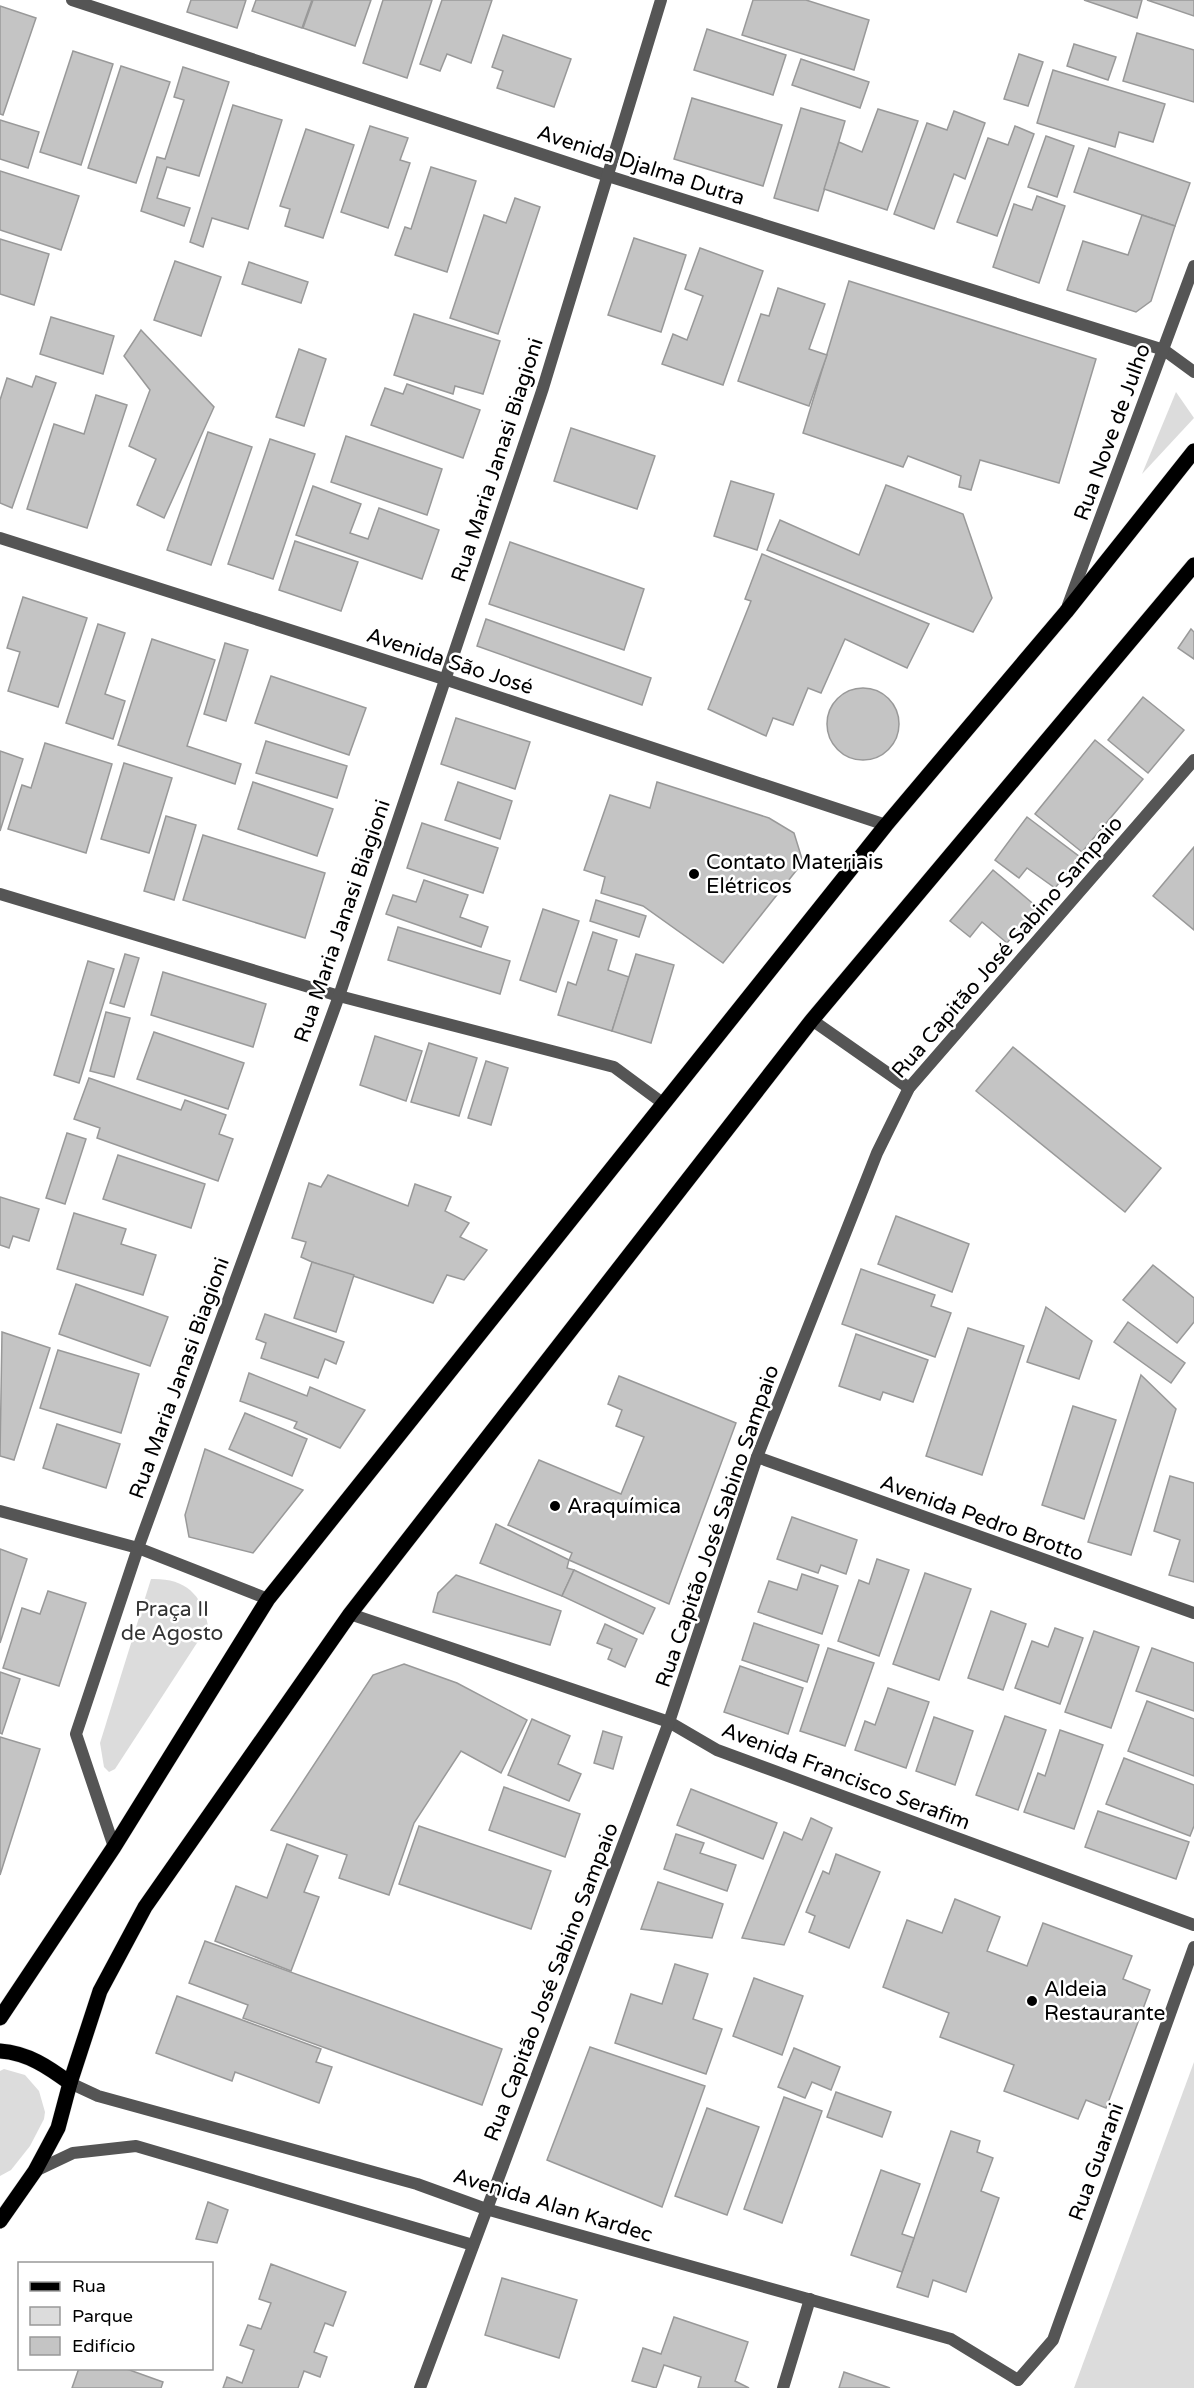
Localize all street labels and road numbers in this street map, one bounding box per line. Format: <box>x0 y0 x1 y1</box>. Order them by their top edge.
street label: Avenida Djalma Dutra <box>534 120 748 211</box>
street label: Rua Maria Janasi Biagioni <box>446 335 549 585</box>
street label: Rua Nove de Julho <box>1069 340 1156 524</box>
street label: Avenida São José <box>363 623 536 700</box>
street label: Rua Maria Janasi Biagioni <box>289 796 396 1046</box>
street label: Rua Capitão José Sabino Sampaio <box>887 811 1128 1084</box>
street label: Rua Maria Janasi Biagioni <box>124 1254 235 1502</box>
street label: Rua Capitão José Sabino Sampaio <box>650 1362 785 1691</box>
street label: Avenida Pedro Brotto <box>877 1470 1087 1567</box>
street label: Avenida Francisco Serafim <box>718 1717 974 1835</box>
street label: Rua Capitão José Sabino Sampaio <box>479 1819 624 2145</box>
street label: Rua Guarani <box>1064 2100 1129 2224</box>
street label: Avenida Alan Kardec <box>450 2163 656 2248</box>

